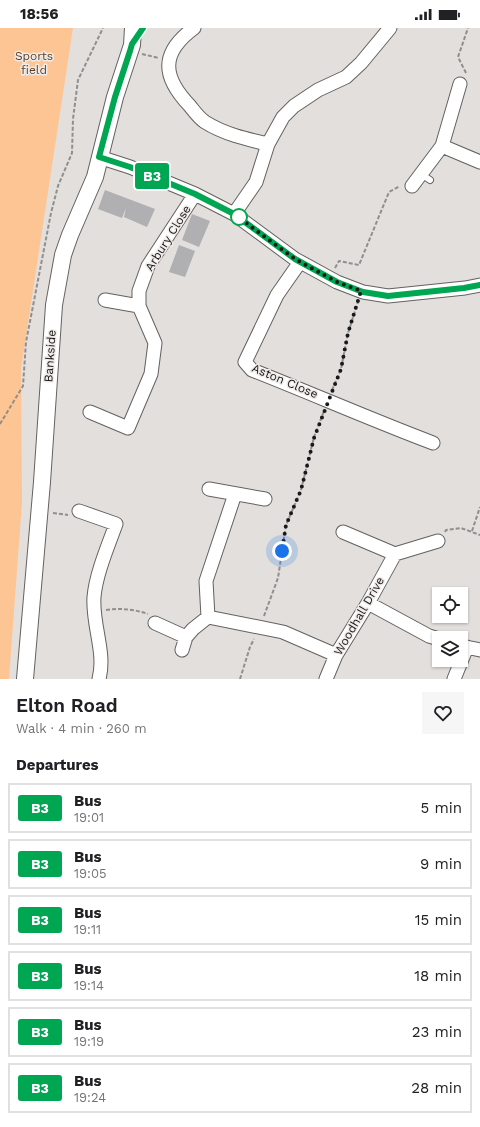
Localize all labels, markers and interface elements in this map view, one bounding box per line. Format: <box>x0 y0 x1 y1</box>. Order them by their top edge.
text: 18:56 <box>20 5 58 23</box>
park label: Sports field <box>15 49 53 77</box>
line badge: B3 <box>134 163 170 189</box>
text: B3 <box>143 168 161 184</box>
street label: Arbury Close <box>142 202 194 274</box>
unlabelled marker <box>230 208 248 226</box>
street label: Bankside <box>41 329 59 383</box>
street label: Aston Close <box>250 361 320 401</box>
your location <box>272 541 292 561</box>
street label: Woodhall Drive <box>331 574 387 658</box>
map controls <box>432 587 468 667</box>
button: locate <box>432 587 468 623</box>
button: layers <box>432 631 468 667</box>
button: heart <box>422 692 464 734</box>
text: Elton Road <box>16 694 118 717</box>
text: Walk · 4 min · 260 m <box>16 721 147 736</box>
text: Departures <box>16 756 99 774</box>
text: Bus <box>74 792 102 810</box>
text: 5 min <box>421 799 462 817</box>
text: B3 <box>31 800 49 816</box>
text: 19:01 <box>74 810 104 825</box>
text: Bus <box>74 848 102 866</box>
text: 9 min <box>420 855 462 873</box>
text: B3 <box>31 856 49 872</box>
text: 19:05 <box>74 866 107 881</box>
text: Bus <box>74 904 102 922</box>
text: 15 min <box>415 911 462 929</box>
text: B3 <box>31 912 49 928</box>
text: 19:11 <box>74 922 101 937</box>
text: Bus <box>74 960 102 978</box>
text: 18 min <box>414 967 462 985</box>
text: B3 <box>31 968 49 984</box>
text: 19:14 <box>74 978 104 993</box>
text: Bus <box>74 1016 102 1034</box>
text: 23 min <box>412 1023 462 1041</box>
text: B3 <box>31 1024 49 1040</box>
text: 19:19 <box>74 1034 104 1049</box>
text: Bus <box>74 1072 102 1090</box>
text: 28 min <box>411 1079 462 1097</box>
text: B3 <box>31 1080 49 1096</box>
text: 19:24 <box>74 1090 106 1105</box>

